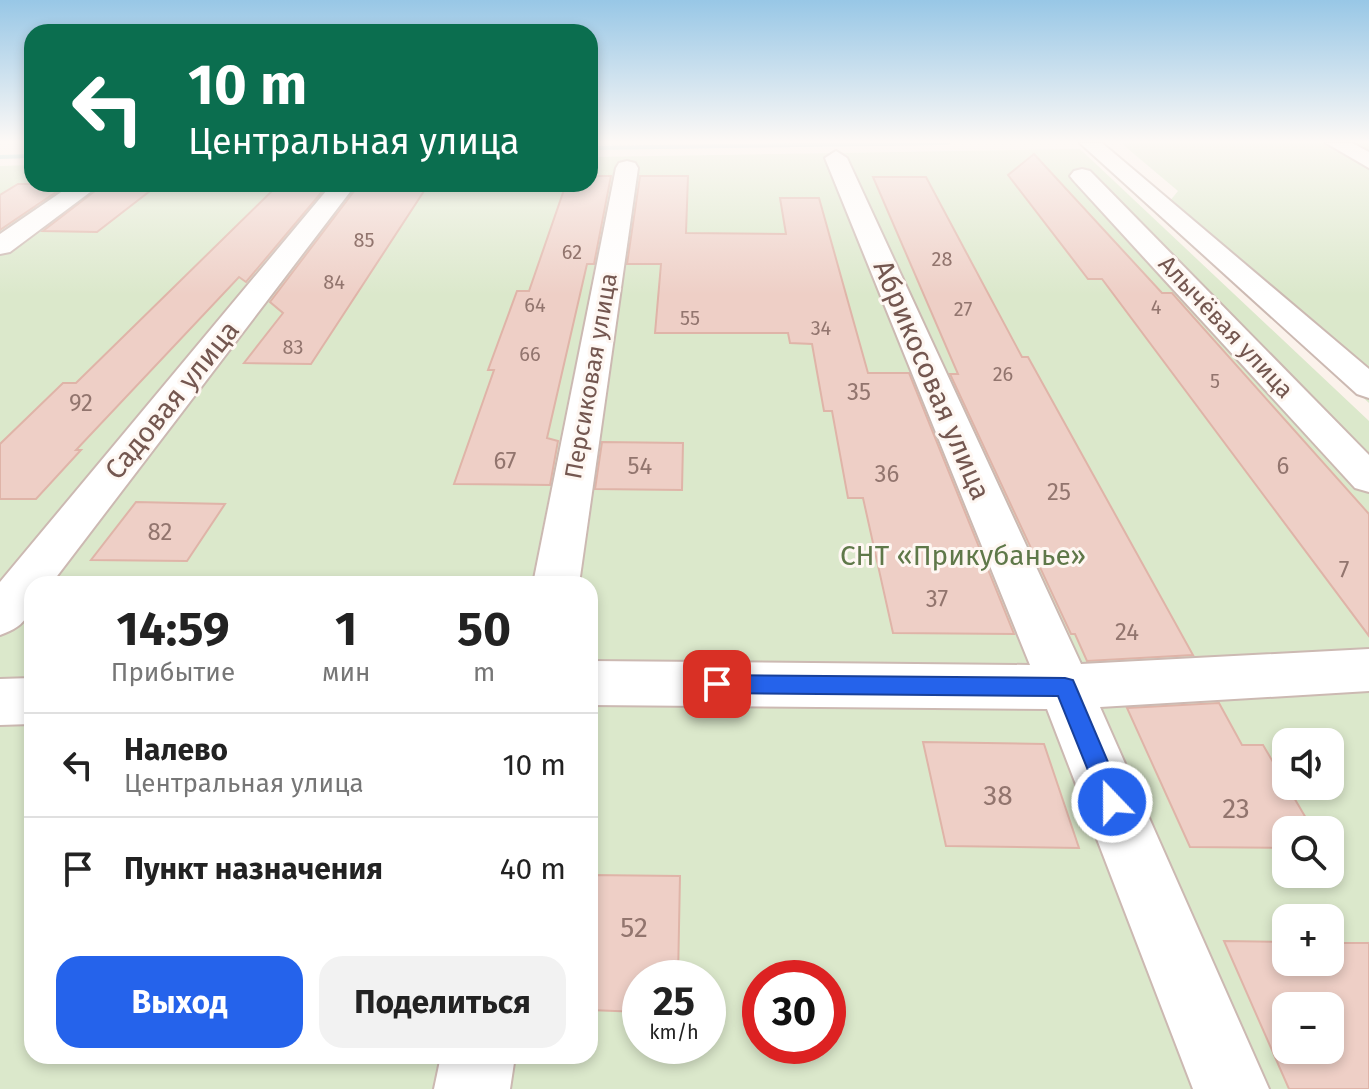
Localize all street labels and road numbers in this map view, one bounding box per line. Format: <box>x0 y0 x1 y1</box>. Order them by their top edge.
street label: Алычёвая улица <box>1153 250 1299 404</box>
street label: Абрикосовая улица <box>867 255 997 505</box>
street label: Персиковая улица <box>559 271 623 481</box>
street label: Садовая улица <box>98 314 246 486</box>

